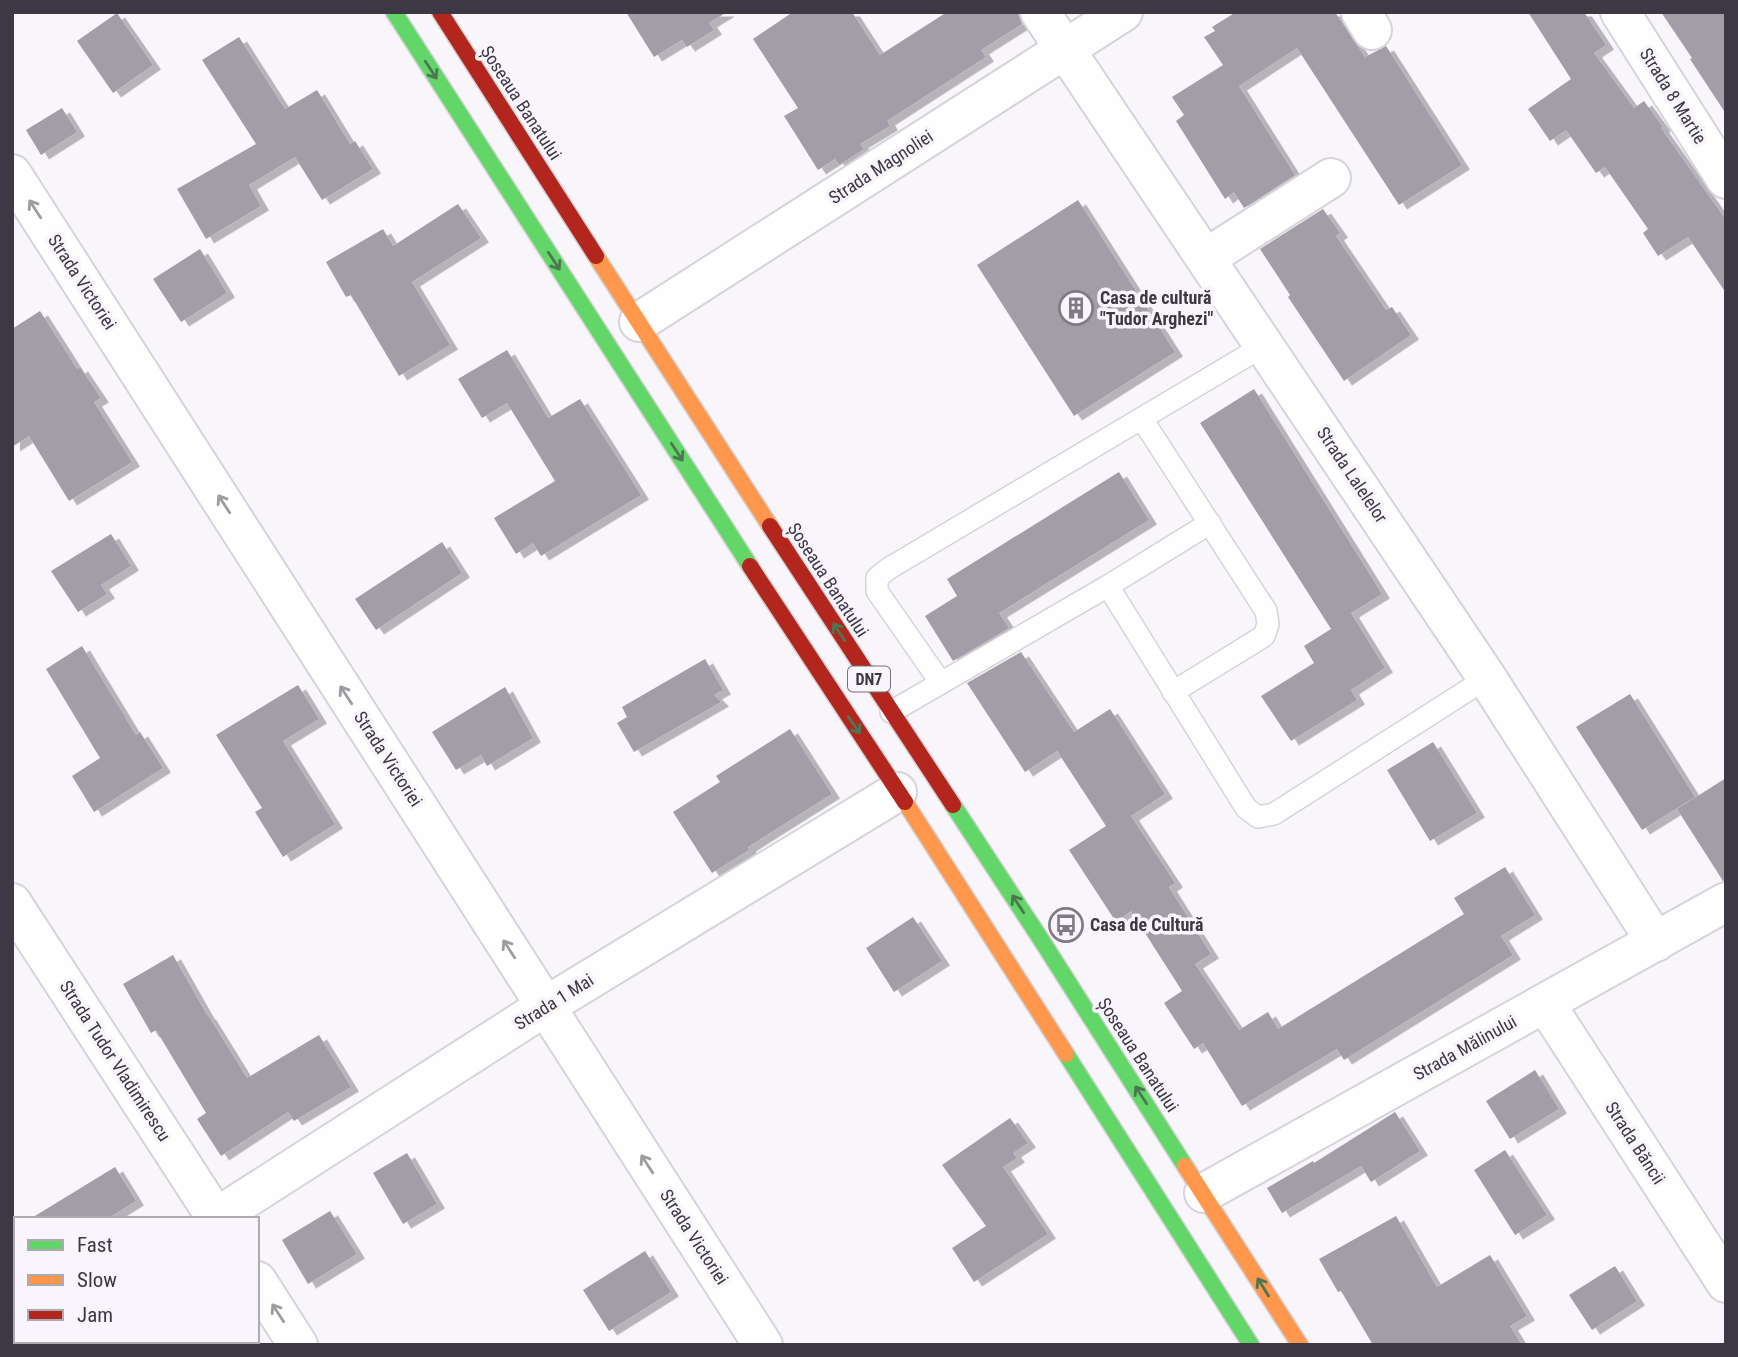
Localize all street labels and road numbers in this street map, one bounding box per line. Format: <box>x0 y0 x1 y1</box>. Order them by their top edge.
street label: Șoseaua Banatului <box>476 42 566 164</box>
street label: Strada 8 Martie <box>1636 44 1711 148</box>
street label: Strada Magnoliei <box>825 125 937 208</box>
street label: Strada Victoriei <box>44 230 121 333</box>
street label: Strada Lalelelor <box>1313 423 1392 527</box>
street label: Șoseaua Banatului <box>783 519 873 641</box>
road number: DN7 <box>848 666 890 692</box>
street label: Strada Victoriei <box>350 707 427 810</box>
street label: Strada 1 Mai <box>510 969 597 1034</box>
street label: Strada Tudor Vladimirescu <box>56 977 175 1145</box>
street label: Șoseaua Banatului <box>1093 994 1183 1116</box>
street label: Strada Mălinului <box>1409 1011 1520 1085</box>
street label: Strada Băncii <box>1601 1098 1670 1188</box>
street label: Strada Victoriei <box>656 1185 733 1288</box>

